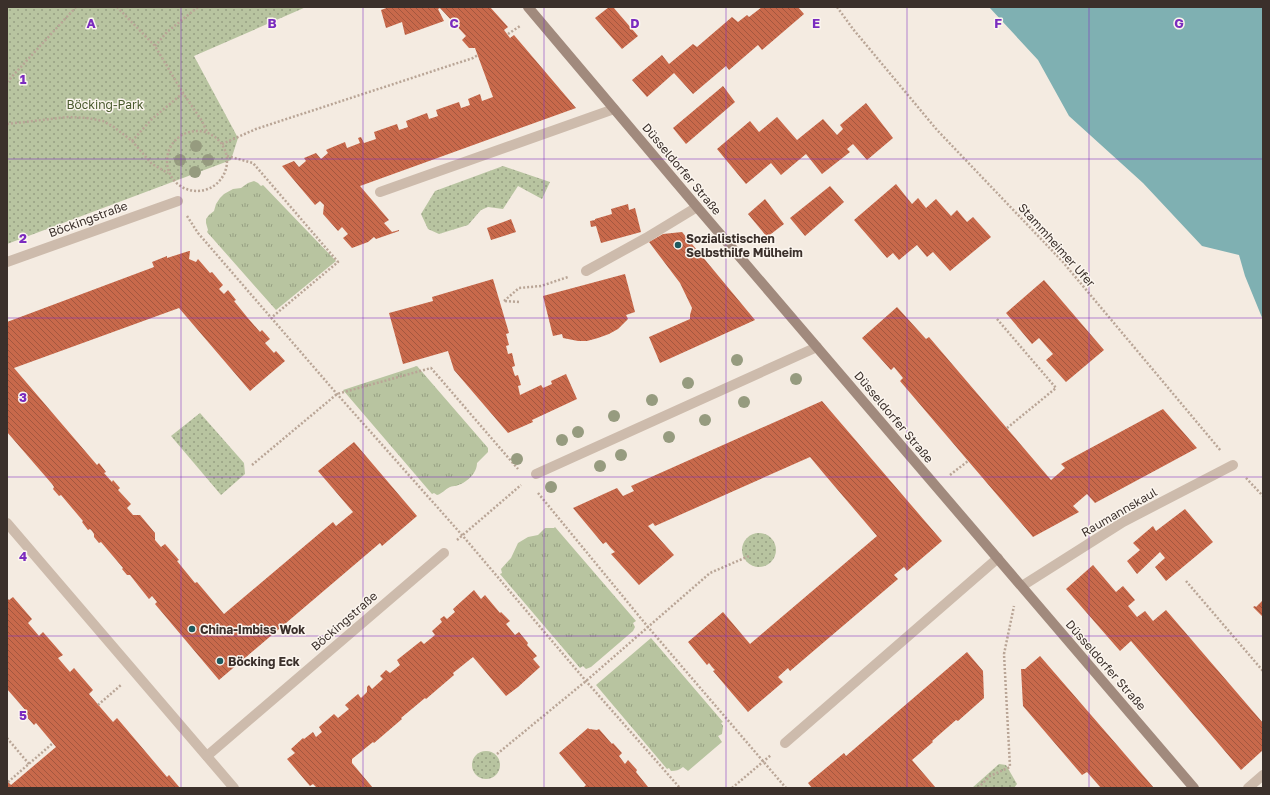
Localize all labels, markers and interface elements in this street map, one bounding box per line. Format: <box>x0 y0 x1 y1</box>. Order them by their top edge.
text: A <box>86 15 96 31</box>
text: B <box>267 15 277 31</box>
text: C <box>449 15 459 31</box>
text: D <box>630 15 640 31</box>
text: E <box>812 15 820 31</box>
text: F <box>994 15 1002 31</box>
text: G <box>1174 15 1184 31</box>
text: 1 <box>20 71 27 87</box>
park label: Böcking-Park <box>66 97 144 112</box>
street label: Düsseldorfer Straße <box>639 120 725 218</box>
street label: Böckingstraße <box>46 198 130 240</box>
street label: Stammheimer Ufer <box>1015 200 1099 290</box>
text: 2 <box>19 230 27 246</box>
place label: Sozialistischen Selbsthilfe Mülheim <box>686 231 803 260</box>
marker: Sozialistischen Selbsthilfe Mülheim <box>673 240 683 250</box>
street label: Düsseldorfer Straße <box>851 368 937 466</box>
text: 3 <box>19 389 27 405</box>
street label: Raumannskaul <box>1078 484 1160 540</box>
text: 4 <box>19 548 27 564</box>
street label: Böckingstraße <box>308 588 380 654</box>
street label: Düsseldorfer Straße <box>1063 617 1149 713</box>
place label: China-Imbiss Wok <box>200 622 305 637</box>
marker: China-Imbiss Wok <box>187 624 197 634</box>
place label: Böcking Eck <box>228 654 300 669</box>
marker: Böcking Eck <box>215 656 225 666</box>
text: 5 <box>19 707 27 723</box>

